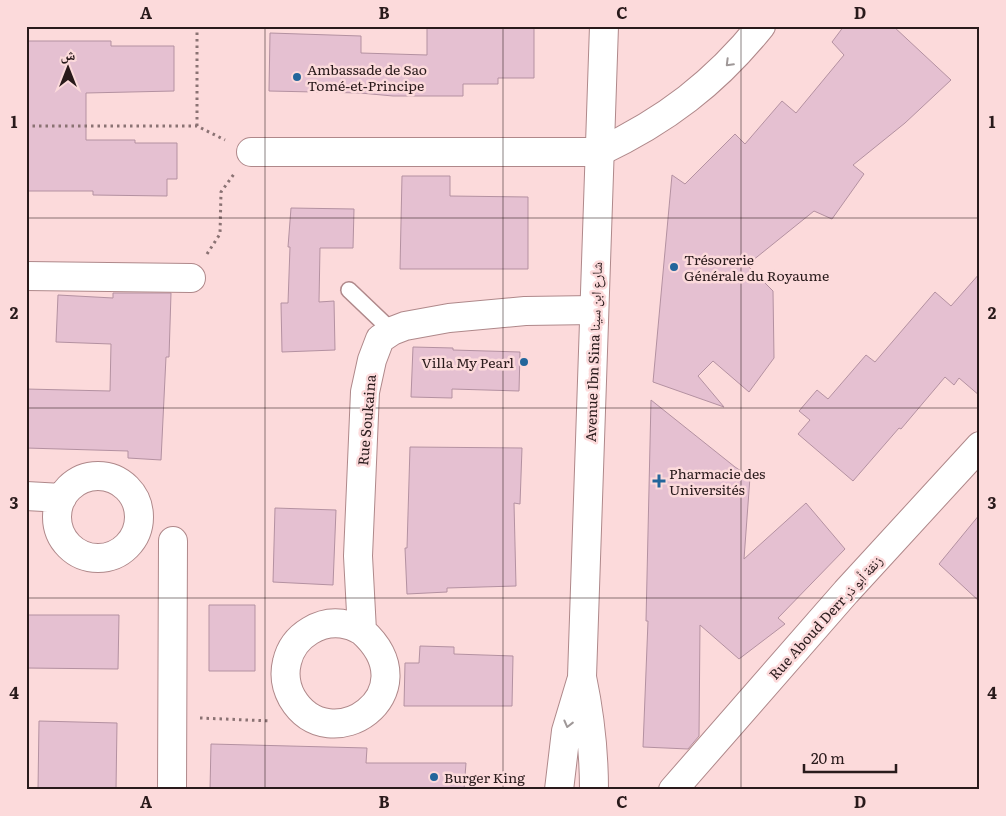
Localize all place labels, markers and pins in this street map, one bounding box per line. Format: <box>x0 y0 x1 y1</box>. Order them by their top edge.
place label: Ambassade de Sao Tomé-et-Principe <box>307 59 427 95</box>
marker: Ambassade de Sao Tomé-et-Principe <box>291 71 303 83</box>
place label: Trésorerie Générale du Royaume <box>684 249 829 285</box>
marker: Trésorerie Générale du Royaume <box>668 261 680 273</box>
place label: Villa My Pearl <box>422 352 514 372</box>
marker: Villa My Pearl <box>518 356 530 368</box>
place label: Pharmacie des Universités <box>669 463 765 499</box>
marker: Pharmacie des Universités <box>653 475 665 487</box>
place label: Burger King <box>444 767 525 787</box>
marker: Burger King <box>428 771 440 783</box>

